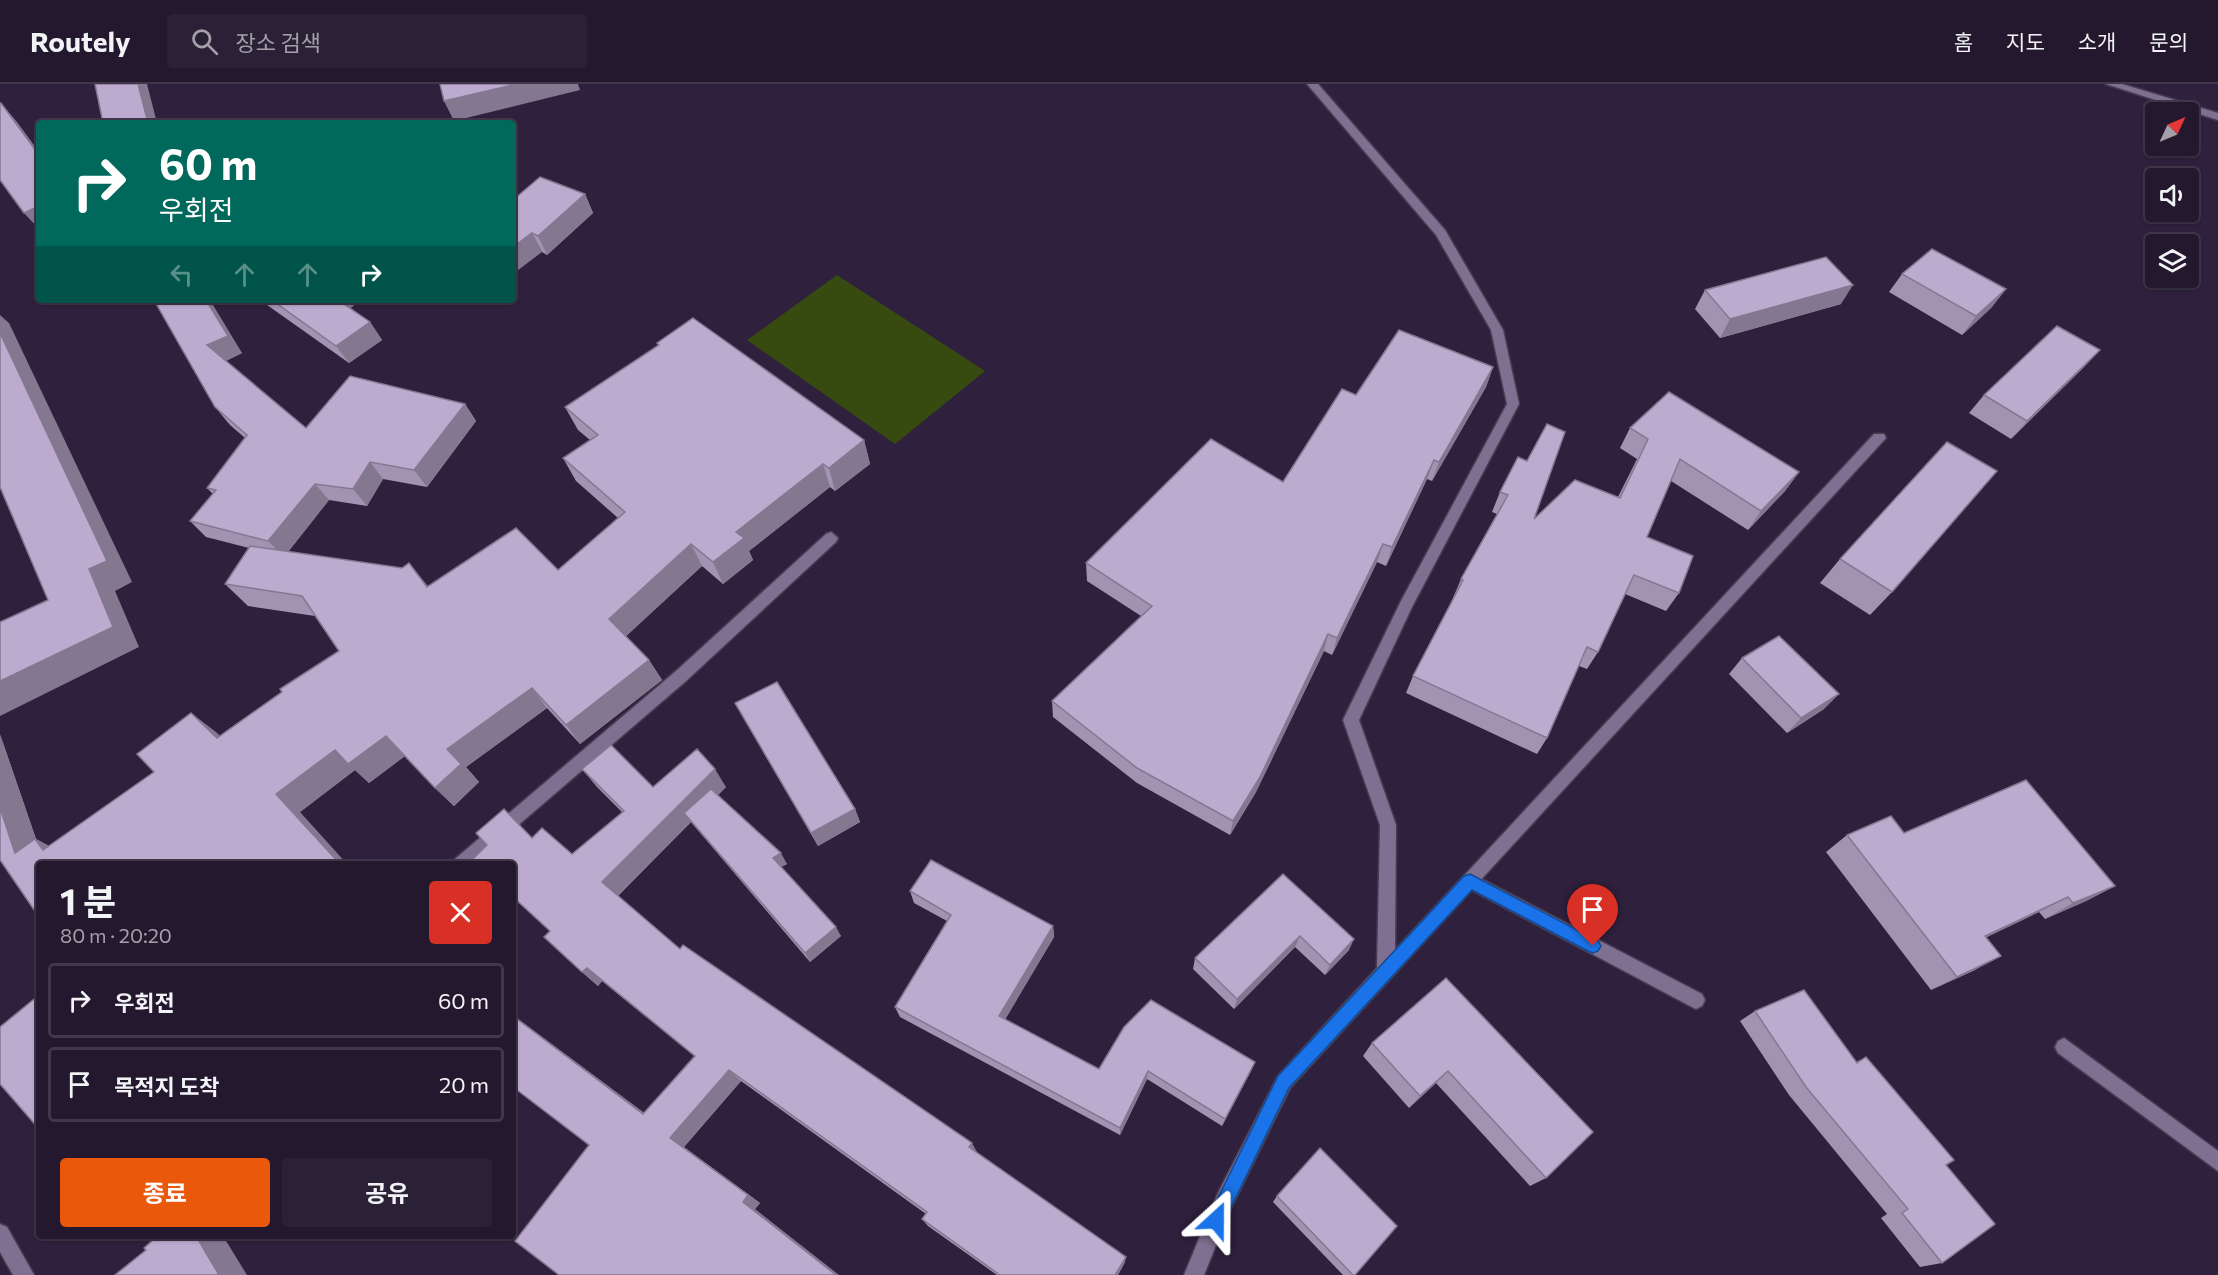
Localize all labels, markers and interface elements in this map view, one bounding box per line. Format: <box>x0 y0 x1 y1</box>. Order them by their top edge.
search box <box>167 14 587 68</box>
text: Routely <box>30 24 131 58</box>
icon: search <box>188 25 221 58</box>
text: 장소 검색 <box>236 29 321 56</box>
text: 홈 <box>1954 29 1973 54</box>
text: 지도 <box>2006 29 2045 54</box>
text: 소개 <box>2078 29 2116 54</box>
text: 문의 <box>2149 29 2188 54</box>
north arrow <box>2145 102 2199 156</box>
map controls <box>2145 102 2199 288</box>
text: 60 m <box>159 137 258 189</box>
icon: right <box>60 144 138 222</box>
button: sound <box>2145 168 2199 222</box>
text: 우회전 <box>159 193 234 226</box>
button: layers <box>2145 234 2199 288</box>
icon: left <box>165 258 198 291</box>
icon: ahead <box>228 258 261 291</box>
icon: ahead <box>291 258 324 291</box>
icon: right <box>354 258 387 291</box>
text: 1 분 <box>60 878 116 922</box>
button: close <box>429 881 492 944</box>
pin <box>1567 884 1618 946</box>
icon: arrive <box>1576 893 1609 926</box>
text: 80 m · 20:20 <box>60 923 172 947</box>
icon: right <box>63 984 96 1017</box>
text: 60 m <box>438 987 489 1014</box>
text: 우회전 <box>114 989 175 1016</box>
icon: arrive <box>63 1068 96 1101</box>
text: 20 m <box>439 1071 489 1098</box>
text: 목적지 도착 <box>114 1073 219 1100</box>
button: 종료 <box>60 1158 270 1227</box>
button: 공유 <box>282 1158 492 1227</box>
position arrow <box>1184 1188 1248 1252</box>

